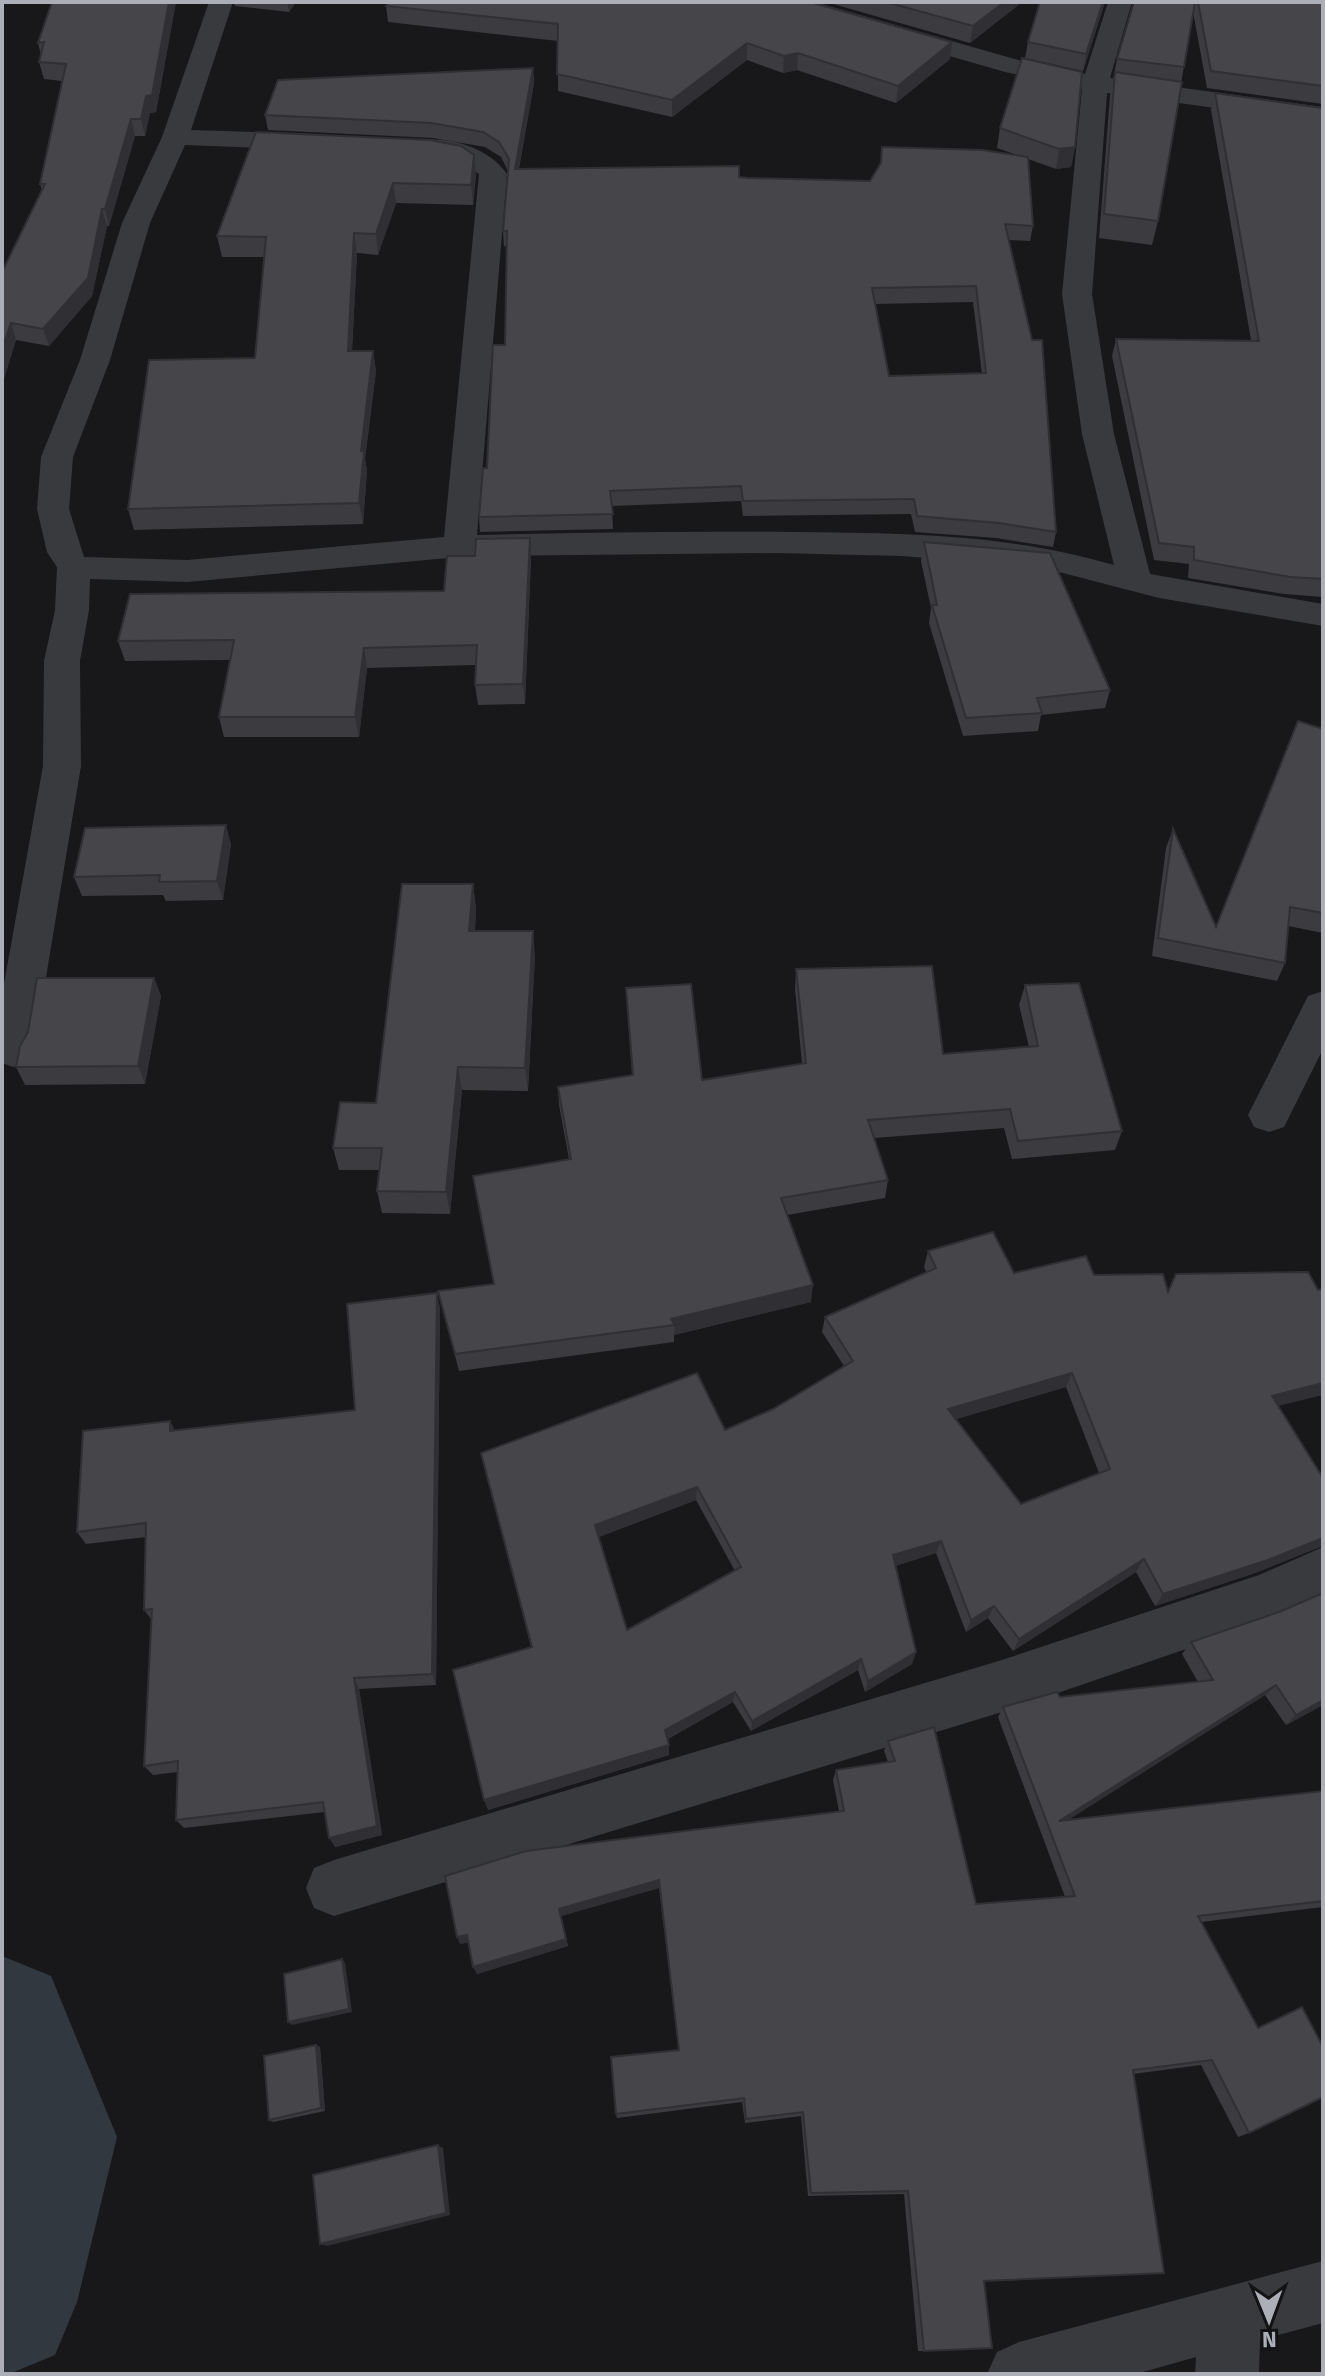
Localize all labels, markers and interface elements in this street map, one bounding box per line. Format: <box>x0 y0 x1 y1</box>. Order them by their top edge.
north arrow <box>1229 2280 1309 2360</box>
text: N <box>1262 2326 1277 2353</box>

